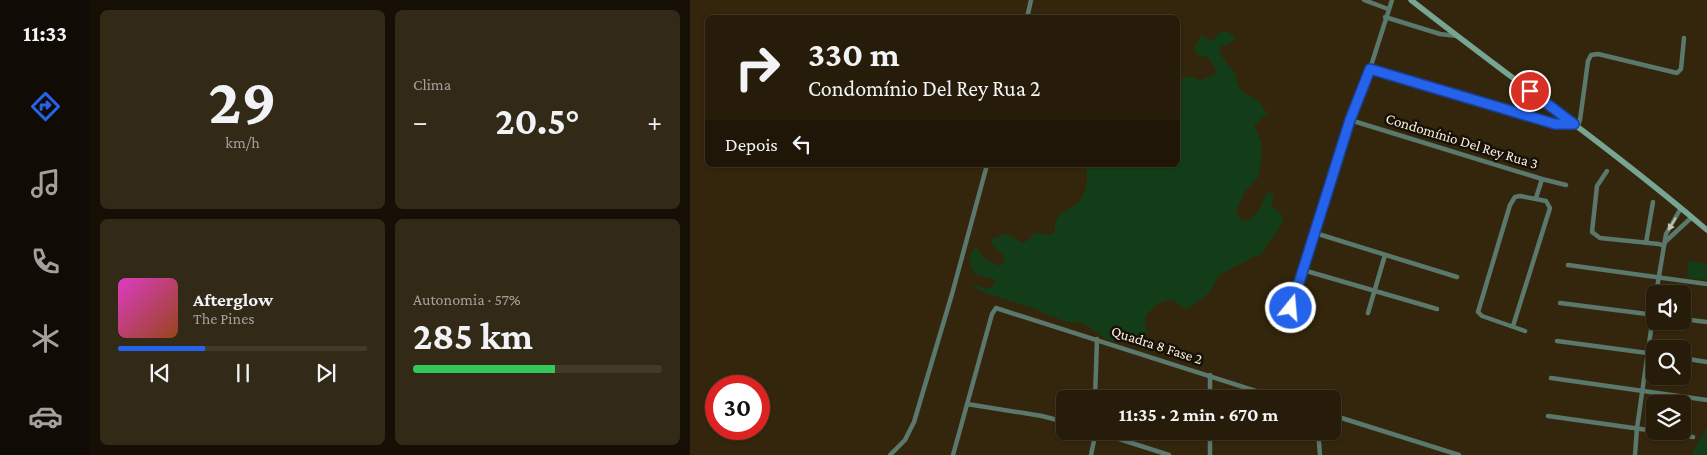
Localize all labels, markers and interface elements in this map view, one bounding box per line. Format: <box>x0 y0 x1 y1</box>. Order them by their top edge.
text: 11:33 <box>23 21 67 46</box>
icon: right <box>725 35 790 100</box>
text: 330 m <box>808 35 900 74</box>
text: 29 <box>208 65 277 137</box>
pin <box>1509 70 1551 112</box>
text: Clima <box>413 76 451 93</box>
text: Condomínio Del Rey Rua 2 <box>808 76 1041 101</box>
icon: arrive <box>1516 77 1544 105</box>
icon: directions <box>28 89 63 124</box>
text: 20.5° <box>495 100 580 142</box>
text: − <box>413 106 428 137</box>
text: + <box>647 106 662 137</box>
street label: Condomínio Del Rey Rua 3 <box>1384 110 1540 173</box>
icon: left <box>788 130 816 158</box>
text: km/h <box>225 134 260 151</box>
text: Depois <box>725 134 778 155</box>
icon: music <box>28 166 63 201</box>
one-way arrow <box>1667 218 1676 231</box>
icon: phone <box>28 244 63 279</box>
position arrow <box>1264 281 1316 333</box>
map controls <box>1646 285 1691 440</box>
button: sound <box>1646 285 1691 330</box>
text: Afterglow <box>193 289 273 310</box>
text: Autonomia · 57% <box>413 291 521 308</box>
text: The Pines <box>193 310 254 327</box>
text: 285 km <box>413 315 533 357</box>
icon: climate <box>28 321 63 356</box>
street label: Quadra 8 Fase 2 <box>1109 323 1205 367</box>
button: search <box>1646 340 1691 385</box>
icon: previous <box>146 359 174 387</box>
icon: pause <box>229 359 257 387</box>
icon: next <box>312 359 340 387</box>
speed limit sign: 30 <box>705 375 770 440</box>
button: layers <box>1646 395 1691 440</box>
icon: car <box>28 399 63 434</box>
text: 11:35 · 2 min · 670 m <box>1119 404 1278 425</box>

